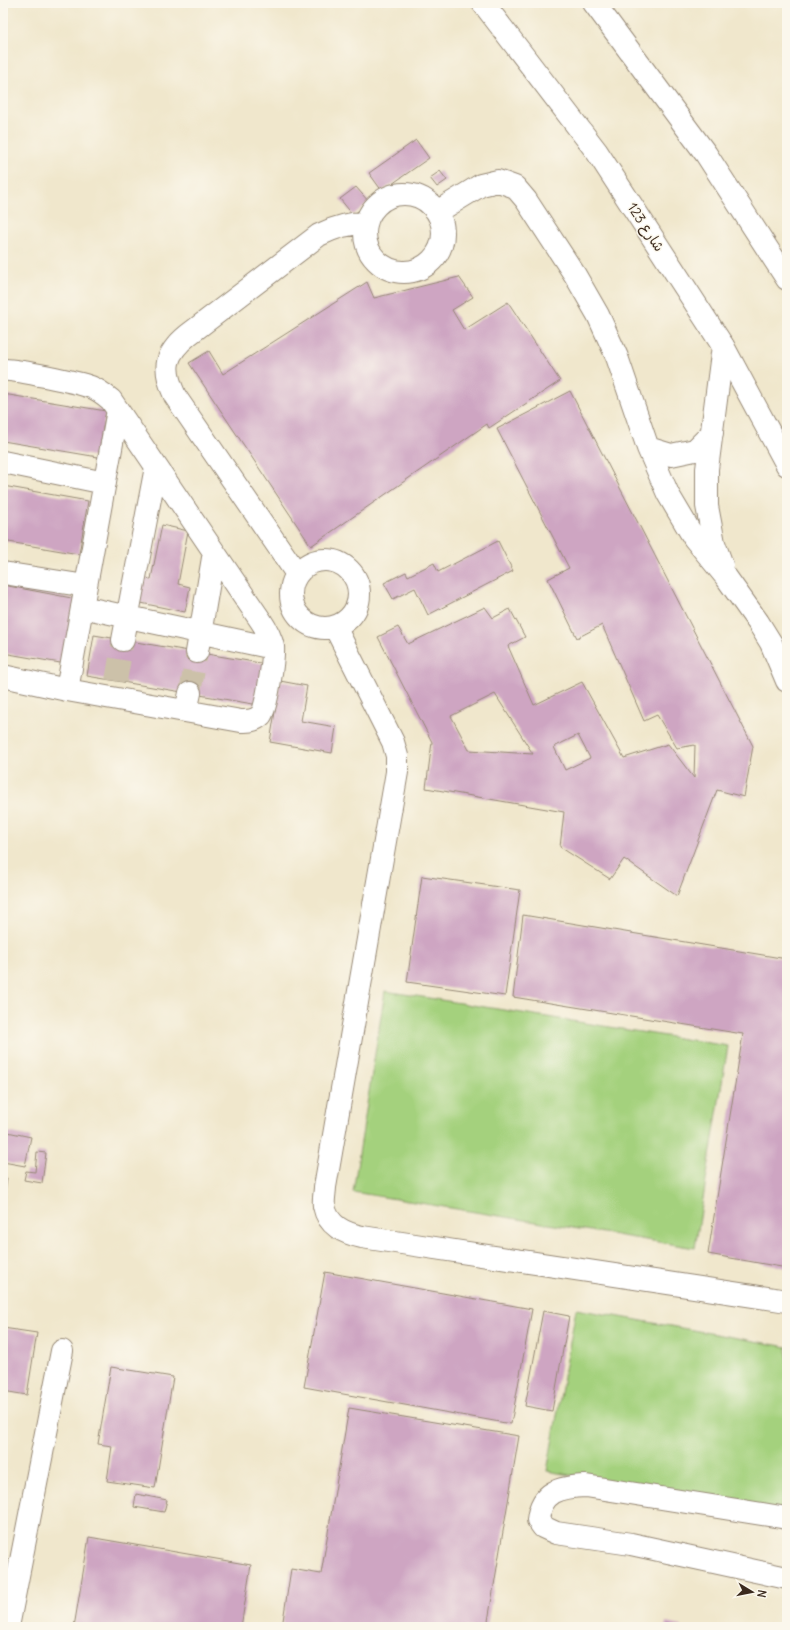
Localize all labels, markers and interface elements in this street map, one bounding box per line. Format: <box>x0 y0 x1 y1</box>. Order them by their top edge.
street label: شارع 123 <box>623 199 668 255</box>
north arrow <box>732 1572 772 1612</box>
text: N <box>754 1589 769 1599</box>

